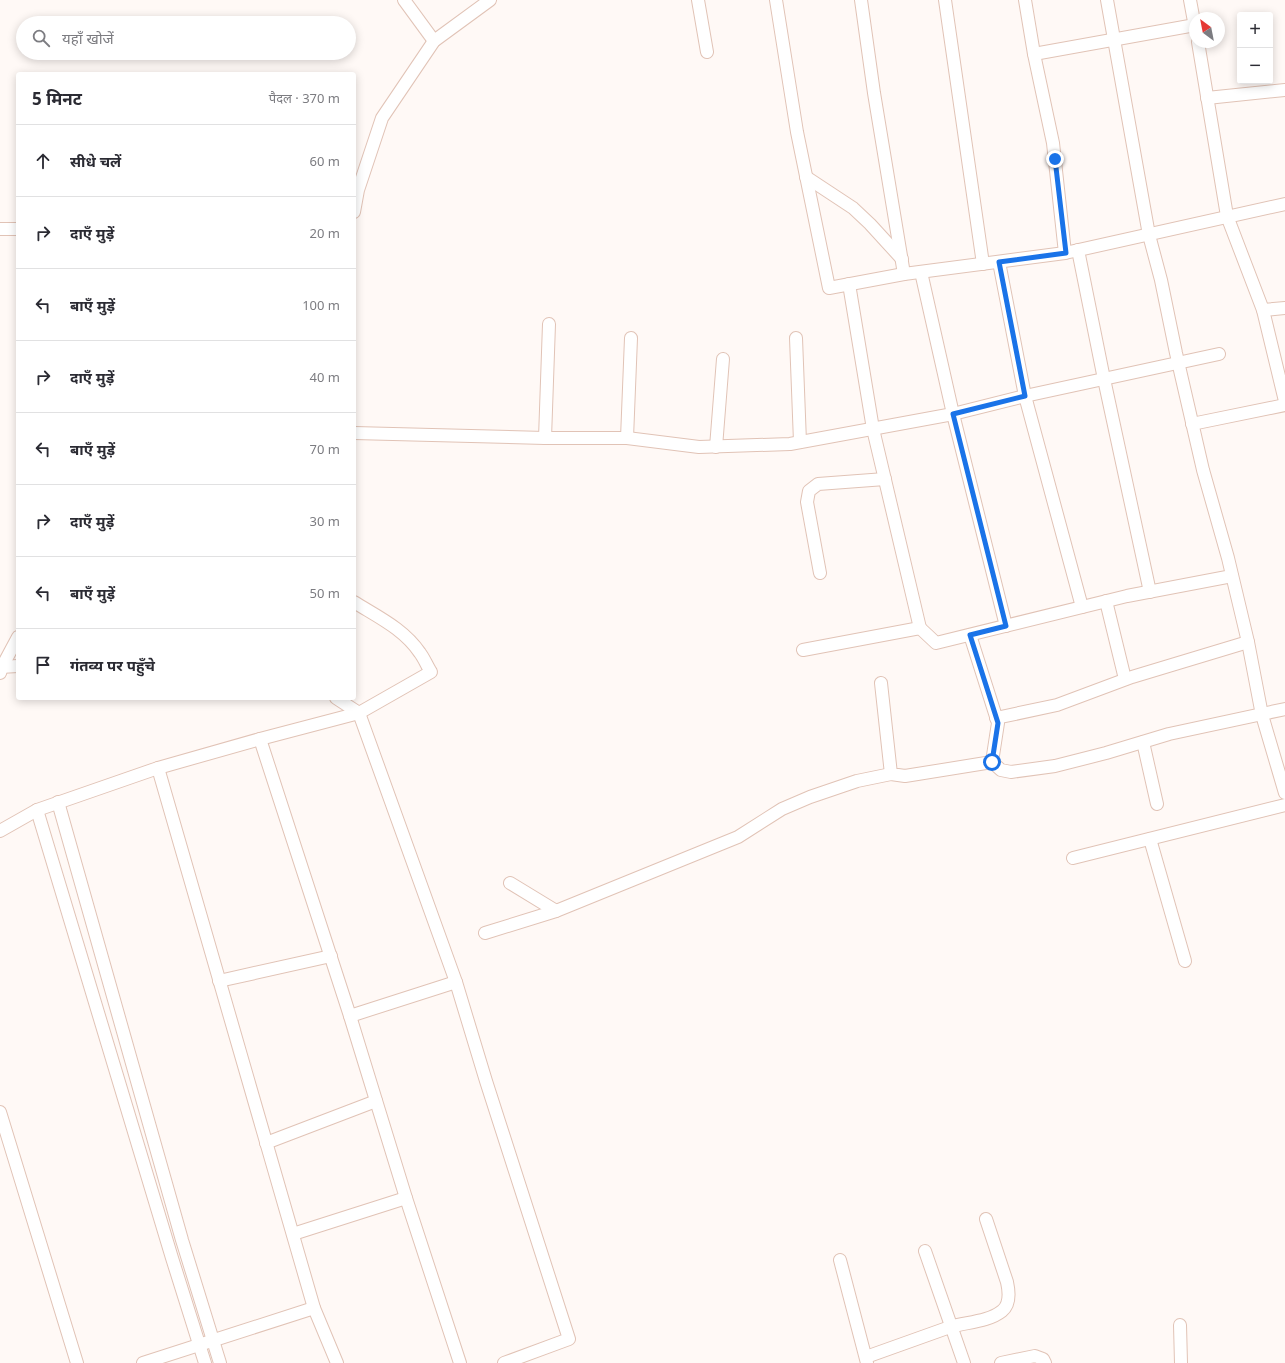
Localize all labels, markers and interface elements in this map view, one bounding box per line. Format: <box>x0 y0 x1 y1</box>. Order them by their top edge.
north arrow <box>1189 12 1225 48</box>
map controls <box>1237 12 1273 84</box>
button: + <box>1237 12 1273 48</box>
search box <box>16 16 356 60</box>
icon: search <box>30 27 52 49</box>
text: यहाँ खोजें <box>62 28 114 48</box>
button: − <box>1237 48 1273 84</box>
text: 5 मिनट <box>32 87 82 110</box>
text: पैदल · 370 m <box>269 89 340 107</box>
icon: ahead <box>32 150 54 172</box>
route end <box>1046 150 1064 168</box>
text: सीधे चलें <box>70 151 121 171</box>
text: 60 m <box>310 152 340 170</box>
icon: right <box>32 222 54 244</box>
text: दाएँ मुड़ें <box>70 223 114 243</box>
text: 20 m <box>310 224 340 242</box>
icon: left <box>32 294 54 316</box>
text: बाएँ मुड़ें <box>70 295 115 315</box>
text: 100 m <box>302 296 340 314</box>
icon: right <box>32 366 54 388</box>
text: दाएँ मुड़ें <box>70 367 114 387</box>
text: 40 m <box>310 368 340 386</box>
icon: left <box>32 438 54 460</box>
text: बाएँ मुड़ें <box>70 439 115 459</box>
text: 70 m <box>310 440 340 458</box>
icon: right <box>32 510 54 532</box>
text: दाएँ मुड़ें <box>70 511 114 531</box>
text: 30 m <box>310 512 340 530</box>
icon: left <box>32 582 54 604</box>
text: बाएँ मुड़ें <box>70 583 115 603</box>
text: 50 m <box>310 584 340 602</box>
icon: arrive <box>32 654 54 676</box>
text: गंतव्य पर पहुँचे <box>70 655 155 675</box>
route start <box>983 753 1001 771</box>

